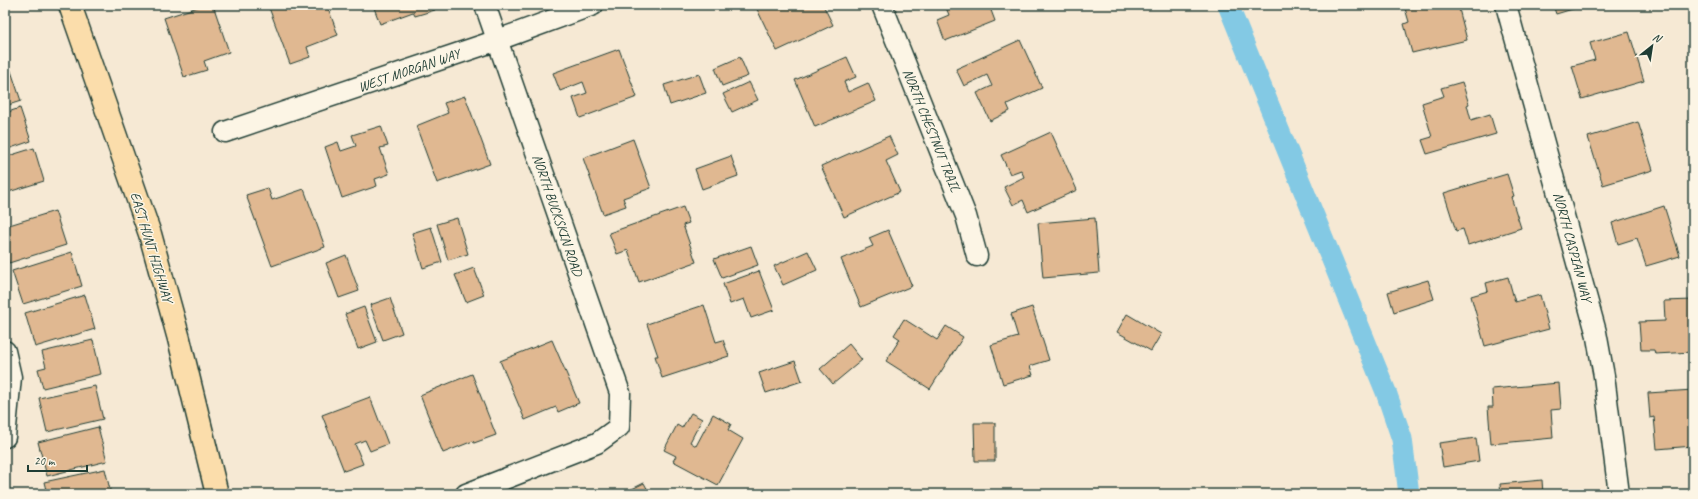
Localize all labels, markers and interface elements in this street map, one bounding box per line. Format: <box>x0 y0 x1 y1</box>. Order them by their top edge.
north arrow <box>1632 26 1672 66</box>
text: N <box>1651 30 1665 46</box>
street label: WEST MORGAN WAY <box>356 44 464 96</box>
street label: NORTH CHESTNUT TRAIL <box>899 66 964 195</box>
street label: NORTH BUCKSKIN ROAD <box>529 152 587 280</box>
street label: EAST HUNT HIGHWAY <box>127 190 177 307</box>
street label: NORTH CASPIAN WAY <box>1550 190 1596 307</box>
scale bar <box>28 447 87 473</box>
text: 20 m <box>34 453 56 469</box>

